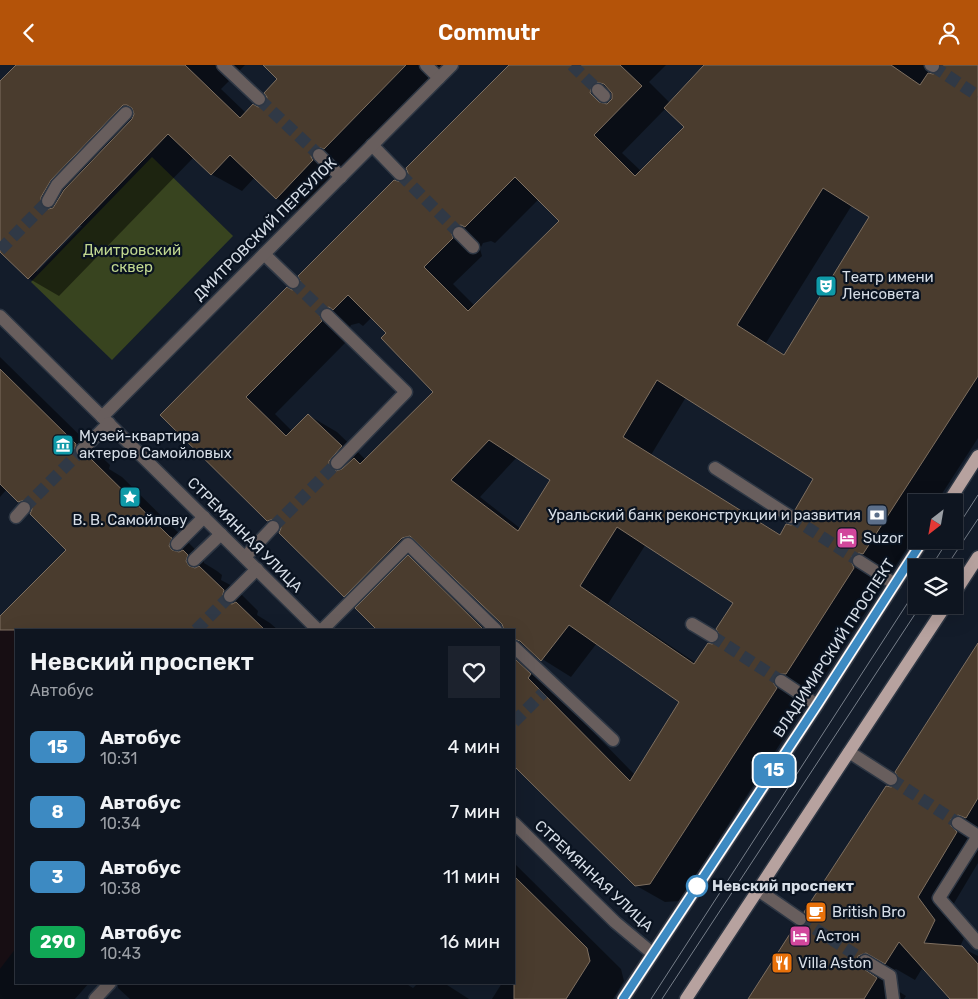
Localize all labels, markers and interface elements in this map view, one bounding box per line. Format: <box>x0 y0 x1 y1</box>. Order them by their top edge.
icon: back <box>15 19 43 47</box>
text: Commutr <box>438 19 540 46</box>
icon: person <box>935 19 963 47</box>
street label: ДМИТРОВСКИЙ ПЕРЕУЛОК <box>190 153 341 304</box>
park label: Дмитровский сквер <box>83 241 181 276</box>
place label: Театр имени Ленсовета <box>842 268 934 303</box>
theatre icon: Театр имени Ленсовета <box>814 274 838 298</box>
place label: Музей-квартира актеров Самойловых <box>79 427 232 462</box>
museum icon: Музей-квартира актеров Самойловых <box>51 433 75 457</box>
street label: СТРЕМЯННАЯ УЛИЦА <box>184 474 306 596</box>
place icon: В. В. Самойлову <box>118 485 142 509</box>
north arrow <box>908 494 962 549</box>
map controls <box>908 494 963 614</box>
bank icon: Уральский банк реконструкции и развития <box>865 503 889 527</box>
place label: Уральский банк реконструкции и развития <box>548 506 861 524</box>
place label: В. В. Самойлову <box>72 511 188 529</box>
hotel icon: Suzor <box>835 526 859 550</box>
place label: Suzor <box>863 529 904 547</box>
street label: ВЛАДИМИРСКИЙ ПРОСПЕКТ <box>769 555 899 741</box>
button: layers <box>908 559 963 614</box>
button: heart <box>448 646 500 698</box>
text: Невский проспект <box>30 648 254 676</box>
text: Автобус <box>30 681 94 700</box>
text: Автобус <box>100 726 181 749</box>
text: 4 мин <box>447 735 500 758</box>
text: 15 <box>47 736 68 758</box>
text: 10:31 <box>100 749 137 768</box>
line badge: 15 <box>752 754 796 786</box>
text: 15 <box>764 759 784 781</box>
text: Автобус <box>100 791 181 814</box>
text: 7 мин <box>449 800 500 823</box>
text: 8 <box>51 801 64 823</box>
text: 10:34 <box>100 814 141 833</box>
street label: СТРЕМЯННАЯ УЛИЦА <box>531 816 657 936</box>
text: Автобус <box>100 856 181 879</box>
text: 11 мин <box>443 865 500 888</box>
text: 3 <box>52 866 63 888</box>
marker: Невский проспект <box>686 875 708 897</box>
place label: Невский проспект <box>712 877 855 895</box>
text: 10:38 <box>100 879 141 898</box>
cafe icon: British Bro <box>804 900 828 924</box>
place label: British Bro <box>832 903 906 921</box>
text: Автобус <box>100 921 181 944</box>
hotel icon: Астон <box>788 924 812 948</box>
place label: Астон <box>816 927 860 945</box>
text: 16 мин <box>440 930 500 953</box>
text: 290 <box>40 931 75 953</box>
text: 10:43 <box>100 944 141 963</box>
restaurant icon: Villa Aston <box>770 951 794 975</box>
place label: Villa Aston <box>798 954 872 972</box>

